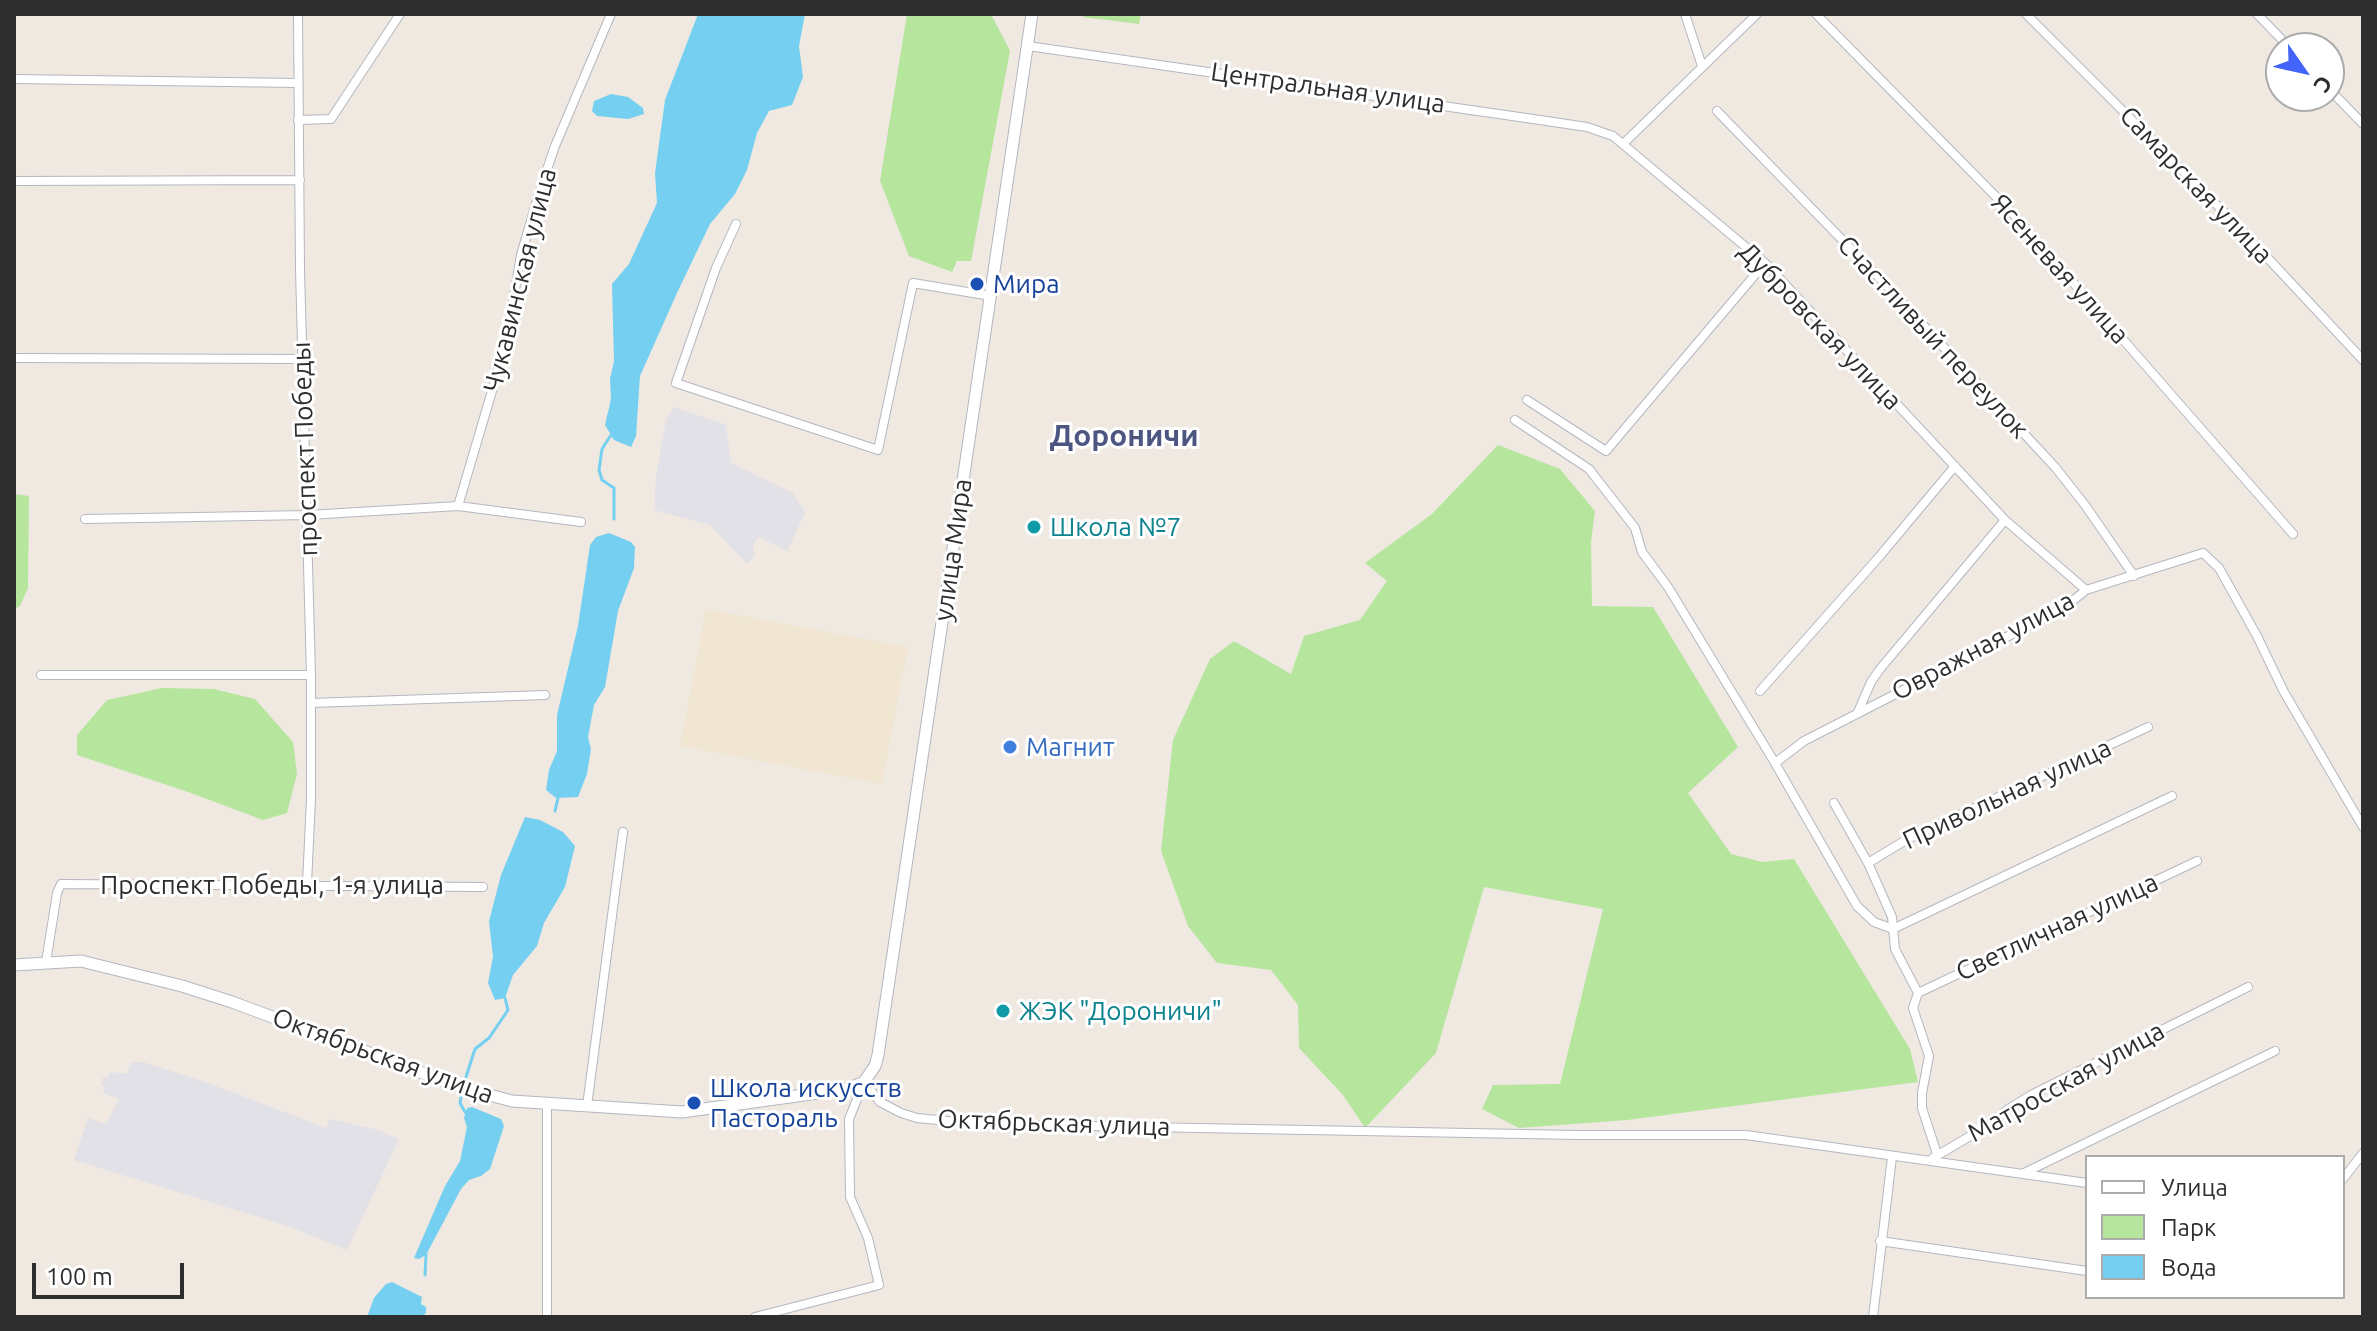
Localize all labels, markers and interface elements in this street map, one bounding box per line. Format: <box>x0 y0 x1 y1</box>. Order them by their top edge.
north arrow <box>2265 32 2345 112</box>
street label: Центральная улица <box>1209 56 1447 120</box>
text: С <box>2309 72 2338 97</box>
street label: Самарская улица <box>2113 100 2279 270</box>
street label: Чукавинская улица <box>477 165 563 395</box>
street label: Ясеневая улица <box>1985 188 2135 350</box>
street label: Счастливый переулок <box>1831 229 2035 445</box>
street label: Дубровская улица <box>1732 236 1908 416</box>
place label: Мира <box>993 268 1060 300</box>
marker: Мира <box>968 275 986 293</box>
street label: проспект Победы <box>286 341 324 557</box>
district label: Дороничи <box>1050 418 1198 454</box>
street label: улица Мира <box>928 477 978 623</box>
place label: Школа №7 <box>1050 511 1181 543</box>
marker: Школа №7 <box>1025 518 1043 536</box>
street label: Овражная улица <box>1886 585 2080 707</box>
place label: Магнит <box>1026 731 1115 763</box>
street label: Привольная улица <box>1898 732 2116 856</box>
marker: Магнит <box>1001 738 1019 756</box>
street label: Светличная улица <box>1951 867 2163 987</box>
street label: Проспект Победы, 1-я улица <box>100 869 444 901</box>
place label: ЖЭК "Дороничи" <box>1019 995 1222 1027</box>
street label: Октябрьская улица <box>268 1002 498 1110</box>
marker: ЖЭК "Дороничи" <box>994 1002 1012 1020</box>
street label: Матросская улица <box>1962 1015 2170 1149</box>
place label: Школа искусств Пастораль <box>710 1072 902 1134</box>
marker: Школа искусств Пастораль <box>685 1094 703 1112</box>
street label: Октябрьская улица <box>937 1103 1171 1143</box>
legend <box>2085 1155 2345 1299</box>
text: Улица <box>2161 1174 2228 1201</box>
text: Парк <box>2161 1214 2216 1241</box>
scale bar <box>36 1247 188 1297</box>
text: Вода <box>2161 1254 2217 1281</box>
text: 100 m <box>46 1263 113 1290</box>

